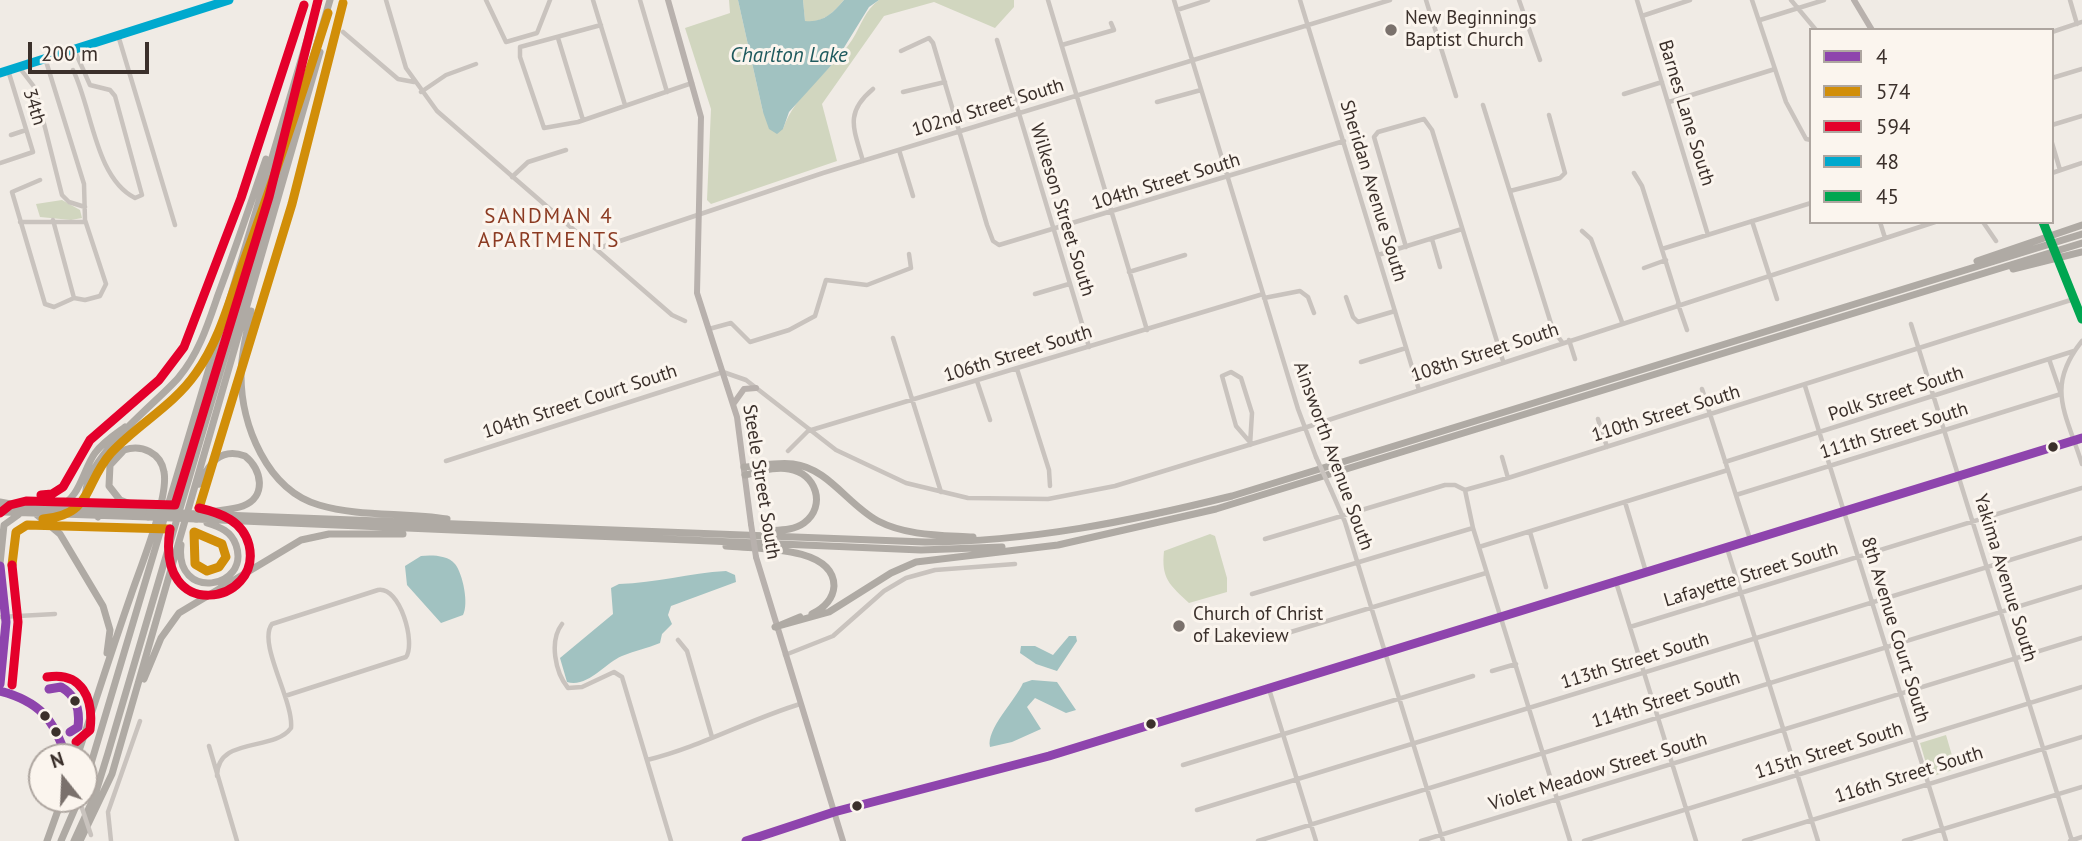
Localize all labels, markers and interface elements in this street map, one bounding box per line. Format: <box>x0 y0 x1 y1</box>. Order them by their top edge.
place label: New Beginnings Baptist Church <box>1405 8 1537 52</box>
marker: New Beginnings Baptist Church <box>1383 22 1399 38</box>
scale bar <box>32 28 152 72</box>
legend <box>1809 28 2054 224</box>
street label: Barnes Lane South <box>1653 37 1719 189</box>
text: 200 m <box>41 40 98 67</box>
water label: Charlton Lake <box>730 43 848 69</box>
text: 4 <box>1876 43 1887 70</box>
street label: 102nd Street South <box>909 74 1067 142</box>
text: 574 <box>1876 78 1910 105</box>
street label: 34th <box>18 86 50 128</box>
street label: Sheridan Avenue South <box>1335 98 1411 284</box>
text: 594 <box>1876 113 1910 140</box>
street label: Wilkeson Street South <box>1025 121 1099 299</box>
text: 48 <box>1876 148 1899 175</box>
street label: 104th Street South <box>1089 149 1243 215</box>
text: 45 <box>1876 183 1899 210</box>
district label: SANDMAN 4 APARTMENTS <box>479 204 619 254</box>
street label: 108th Street South <box>1408 318 1562 388</box>
street label: 106th Street South <box>941 321 1095 387</box>
street label: Ainsworth Avenue South <box>1288 358 1378 554</box>
street label: 104th Street Court South <box>480 360 680 444</box>
street label: Polk Street South <box>1826 361 1966 427</box>
street label: 110th Street South <box>1589 381 1743 447</box>
street label: 111th Street South <box>1817 398 1971 464</box>
street label: Steele Street South <box>737 403 785 561</box>
unlabelled marker <box>2046 440 2060 454</box>
street label: Yakima Avenue South <box>1969 491 2041 665</box>
street label: 8th Avenue Court South <box>1856 534 1934 726</box>
street label: Lafayette Street South <box>1661 538 1841 612</box>
place label: Church of Christ of Lakeview <box>1193 604 1323 648</box>
marker: Church of Christ of Lakeview <box>1171 618 1187 634</box>
street label: 113th Street South <box>1558 628 1712 694</box>
street label: 114th Street South <box>1589 667 1743 733</box>
unlabelled marker <box>68 694 82 708</box>
unlabelled marker <box>38 709 52 723</box>
unlabelled marker <box>1144 717 1158 731</box>
street label: 115th Street South <box>1752 718 1906 784</box>
unlabelled marker <box>49 725 63 739</box>
street label: Violet Meadow Street South <box>1486 728 1710 816</box>
street label: 116th Street South <box>1832 742 1986 808</box>
north arrow <box>28 743 98 813</box>
text: N <box>47 747 67 773</box>
unlabelled marker <box>850 799 864 813</box>

